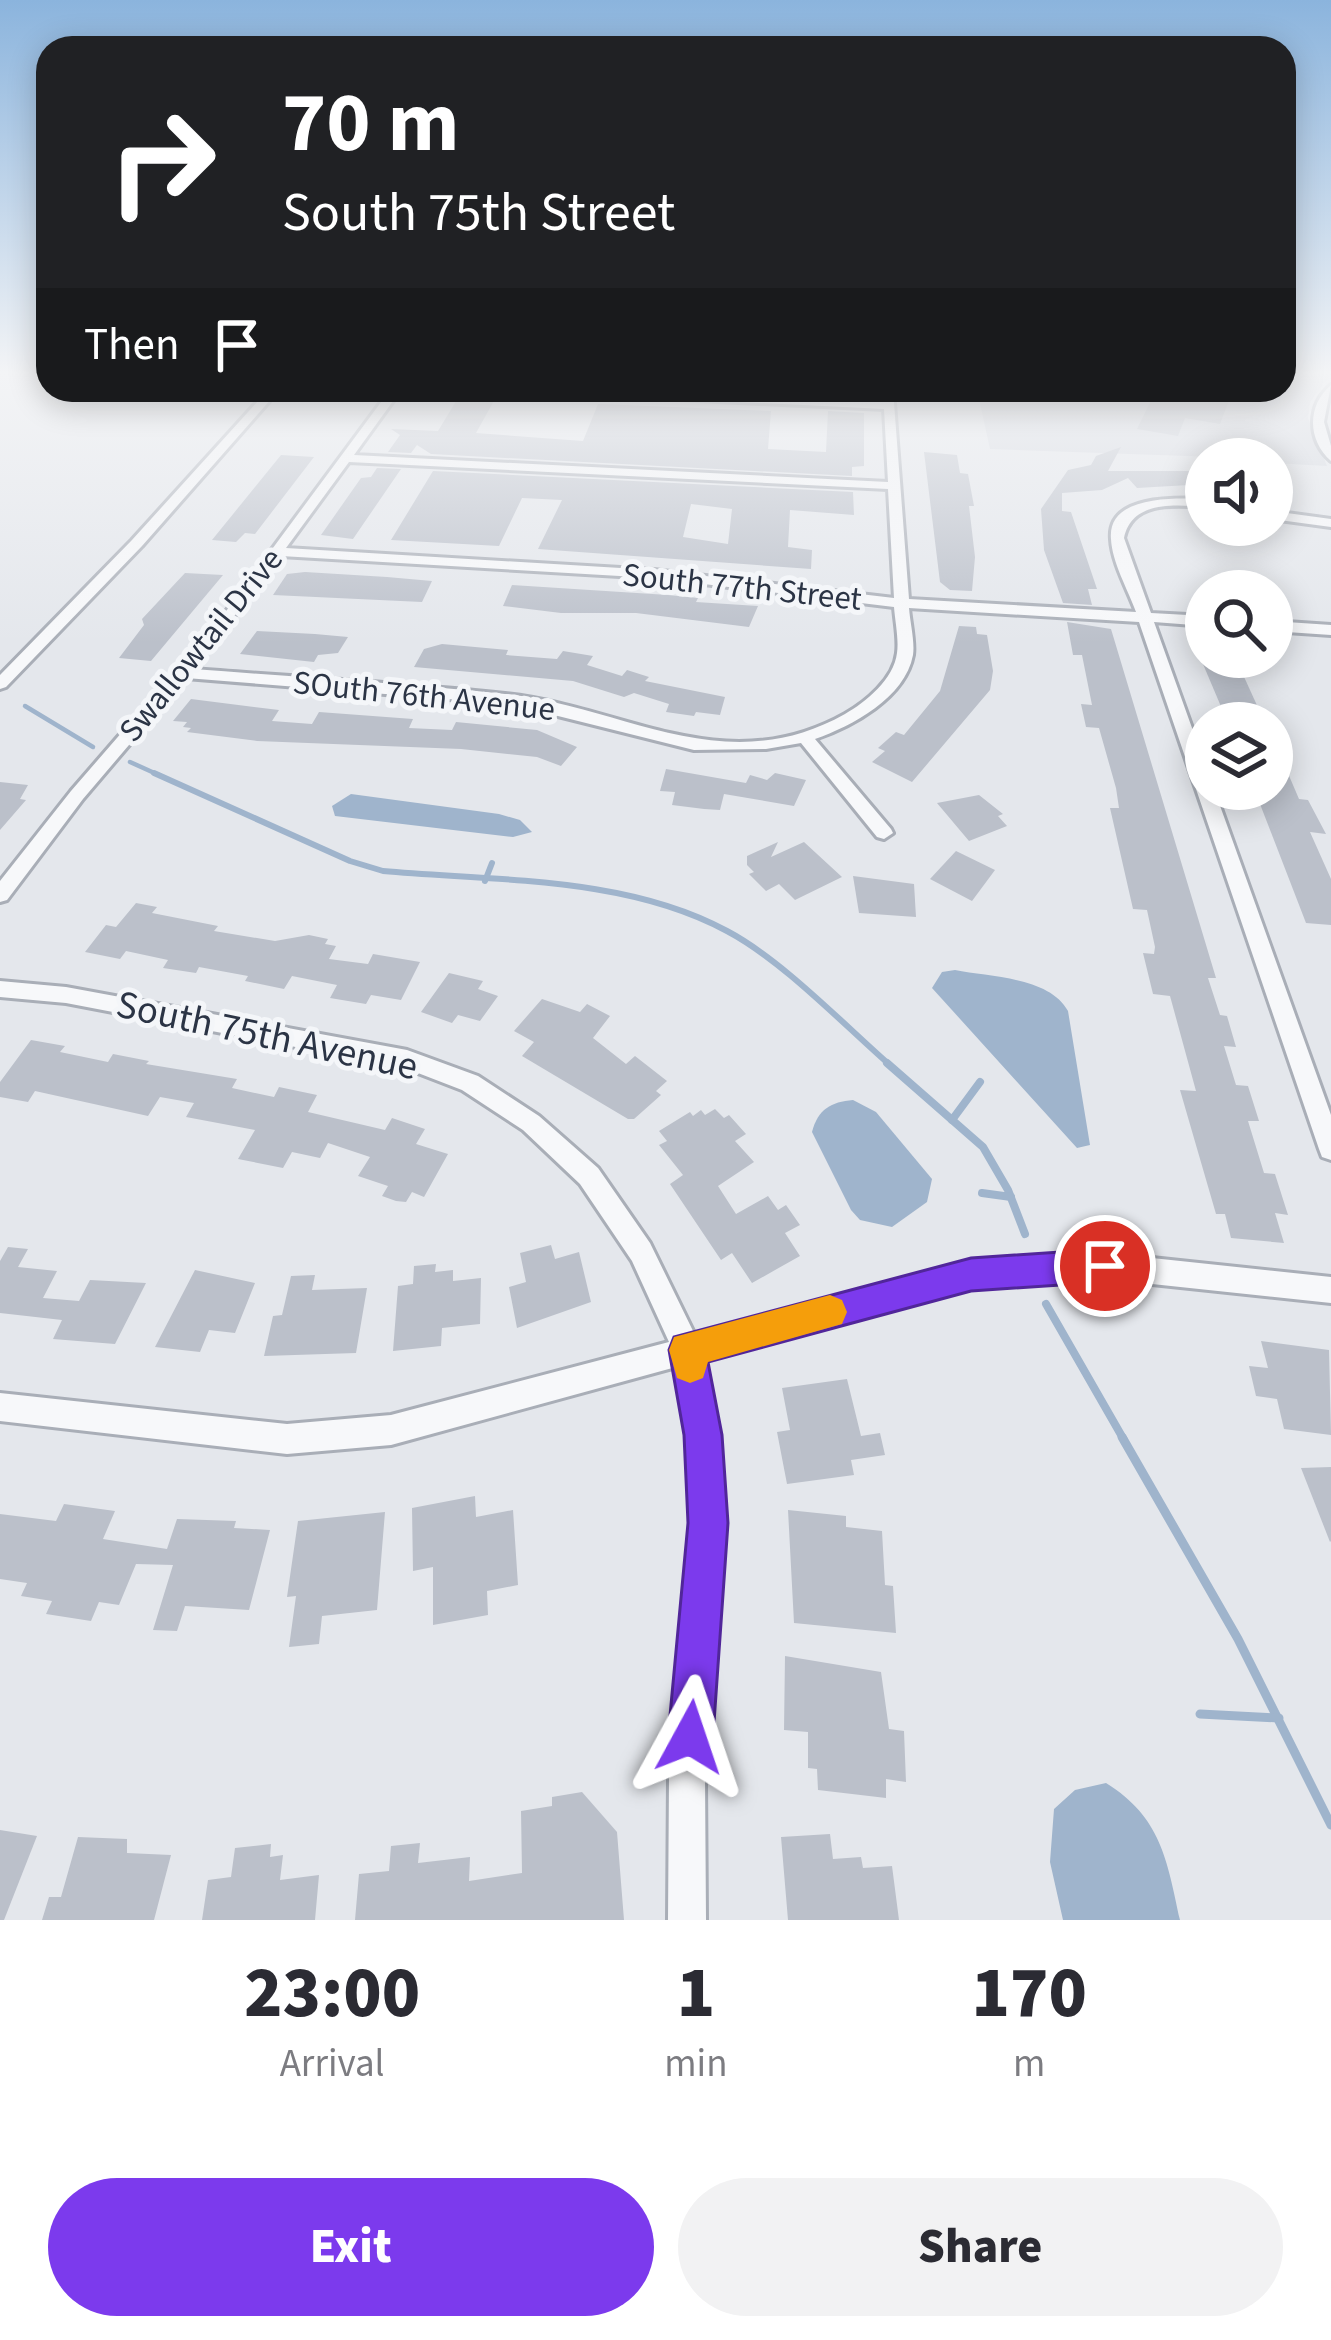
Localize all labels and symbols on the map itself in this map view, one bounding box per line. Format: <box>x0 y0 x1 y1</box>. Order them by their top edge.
street label: Swallowtail Drive <box>108 538 294 752</box>
street label: South 77th Street <box>620 551 864 623</box>
street label: SOuth 76th Avenue <box>291 659 557 733</box>
street label: South 75th Avenue <box>111 977 423 1095</box>
pin <box>1054 1215 1156 1317</box>
position arrow <box>627 1674 753 1800</box>

